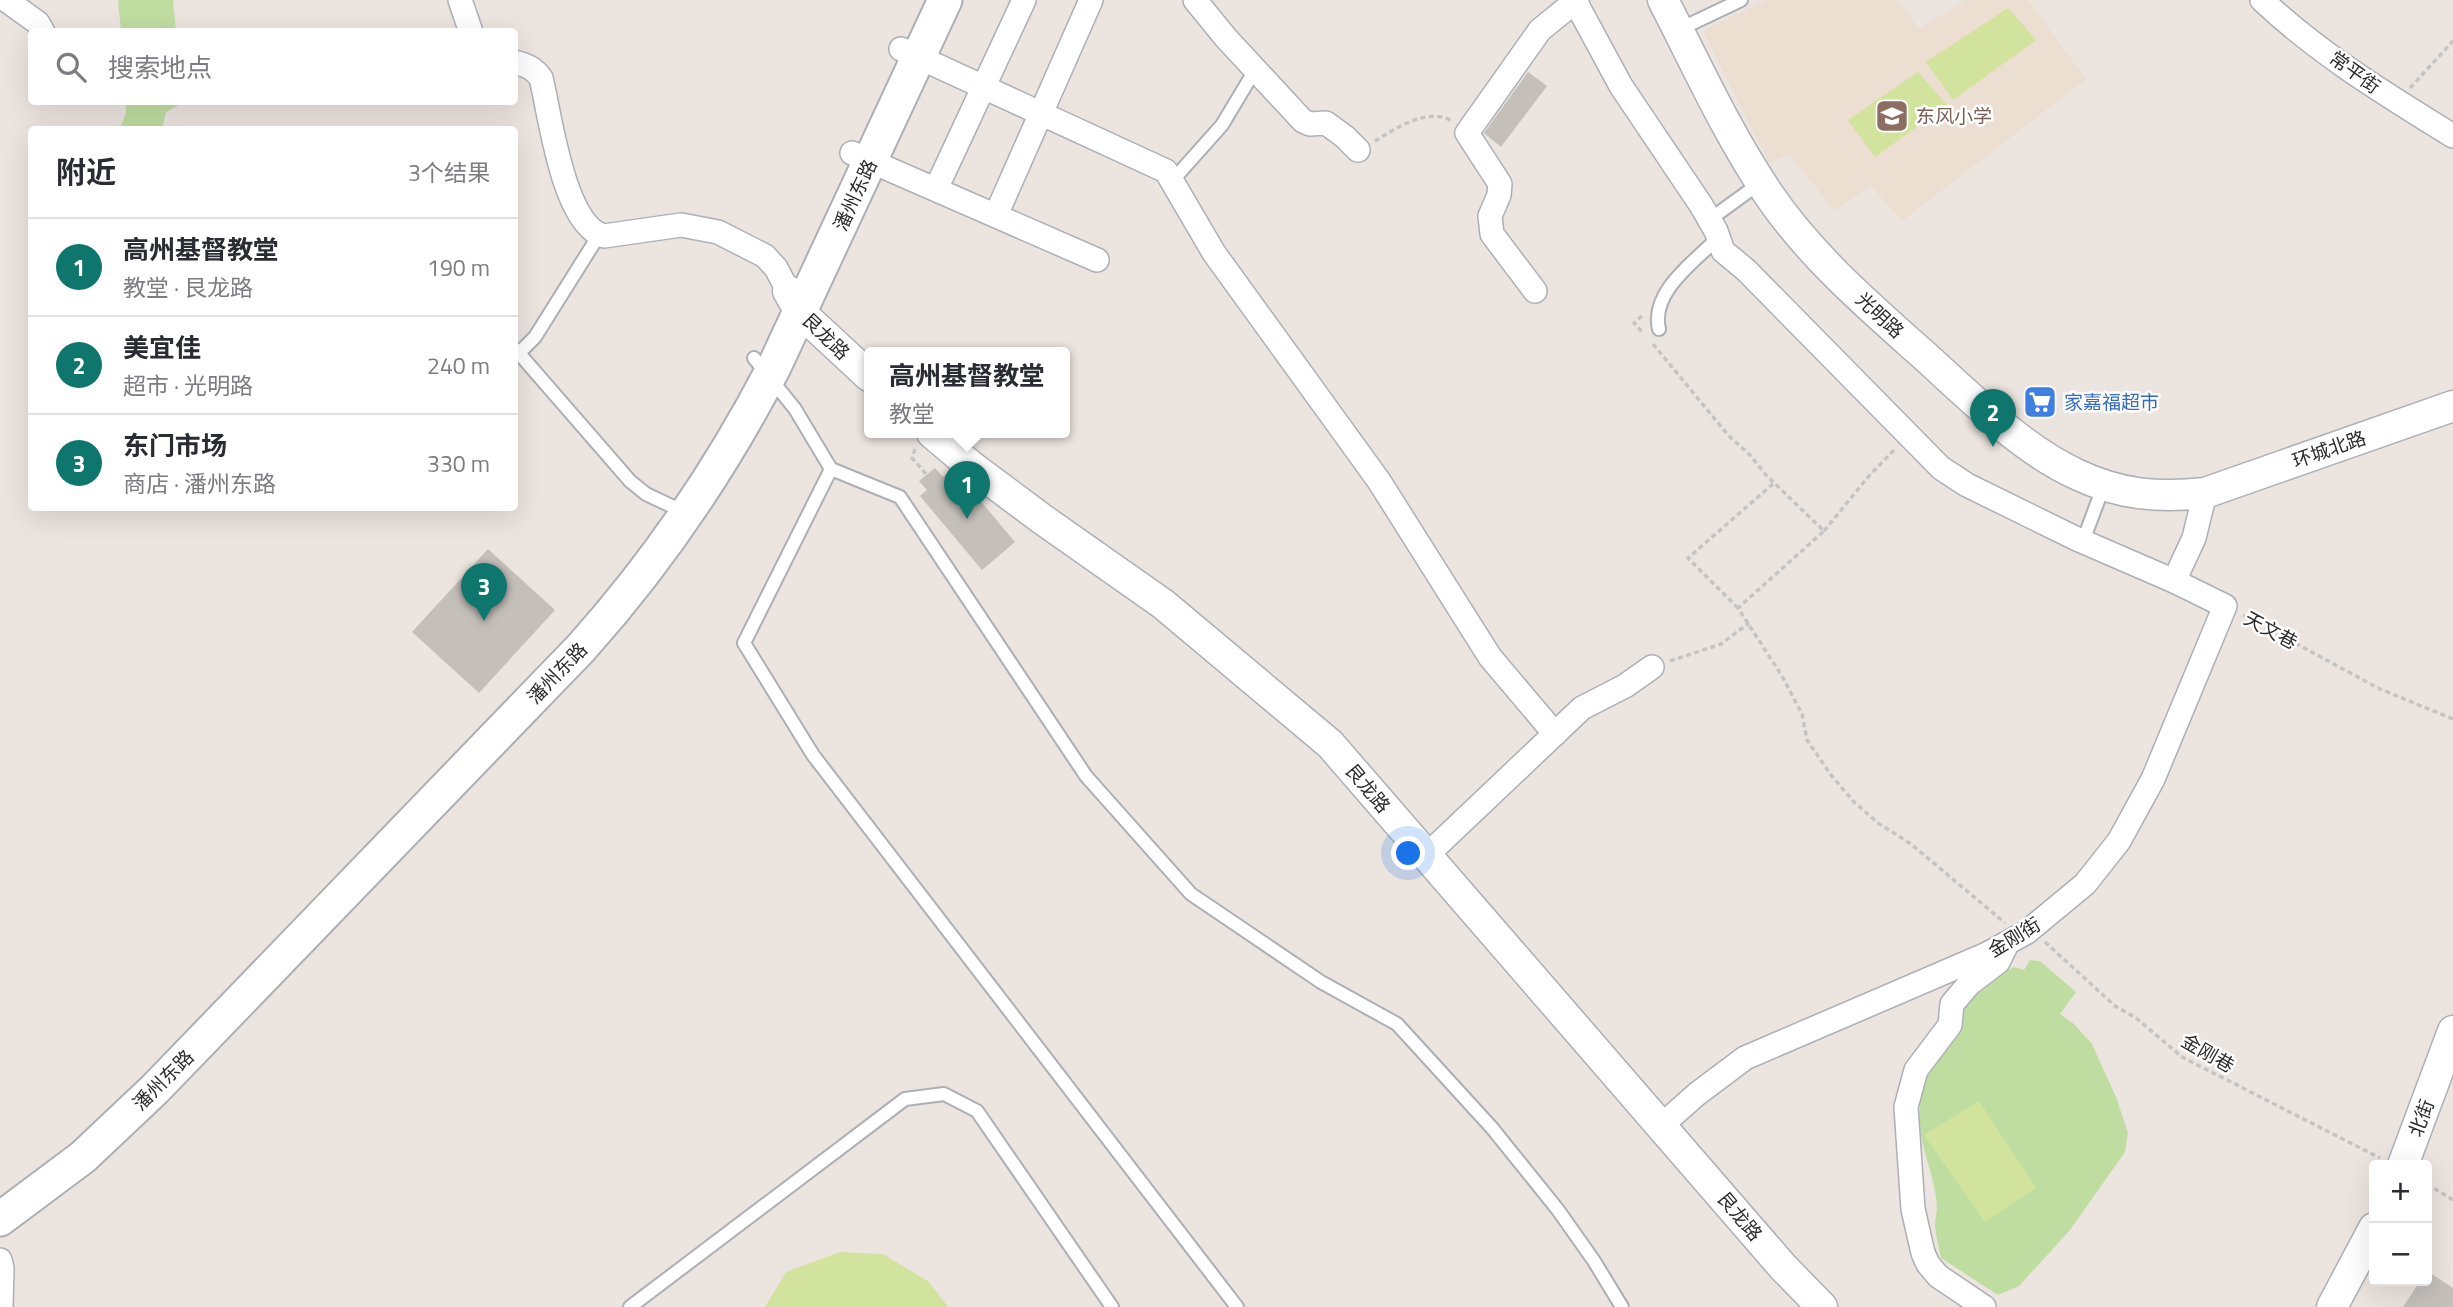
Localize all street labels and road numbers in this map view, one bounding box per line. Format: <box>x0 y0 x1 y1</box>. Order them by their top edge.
street label: 常平街 <box>2324 43 2387 100</box>
street label: 潘州东路 <box>825 154 884 235</box>
street label: 光明路 <box>1850 285 1911 345</box>
street label: 艮龙路 <box>796 305 857 366</box>
street label: 环城北路 <box>2288 422 2369 475</box>
street label: 天文巷 <box>2239 603 2303 656</box>
street label: 潘州东路 <box>520 635 593 710</box>
street label: 艮龙路 <box>1339 757 1398 819</box>
street label: 金刚街 <box>1982 909 2046 964</box>
street label: 金刚巷 <box>2176 1026 2240 1079</box>
street label: 潘州东路 <box>126 1043 200 1117</box>
street label: 北街 <box>2400 1095 2441 1141</box>
street label: 艮龙路 <box>1711 1185 1770 1247</box>

